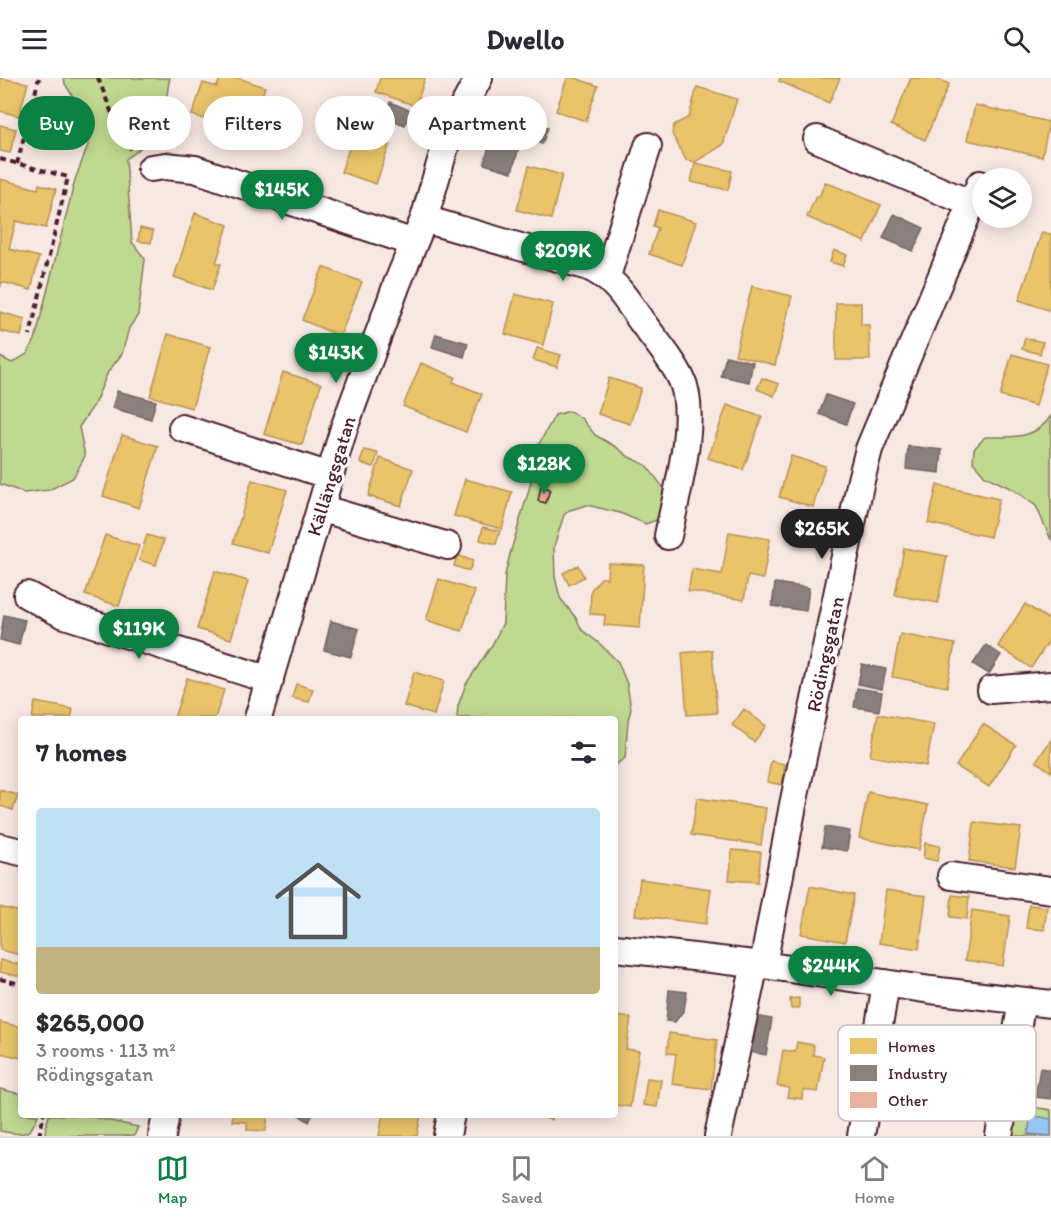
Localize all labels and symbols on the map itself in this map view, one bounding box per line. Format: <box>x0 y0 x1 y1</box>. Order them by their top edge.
pin: $145K <box>240 170 324 221</box>
pin: $209K <box>521 231 605 282</box>
pin: $143K <box>294 333 378 384</box>
street label: Källängsgatan <box>301 413 361 539</box>
pin: $128K <box>502 444 586 495</box>
pin: $265K <box>780 509 864 560</box>
street label: Rödingsgatan <box>801 594 849 714</box>
pin: $119K <box>97 609 181 660</box>
pin: $244K <box>789 946 873 997</box>
legend <box>838 1025 1036 1121</box>
text: Homes <box>888 1037 935 1056</box>
text: Industry <box>888 1064 948 1083</box>
text: Other <box>888 1091 928 1110</box>

